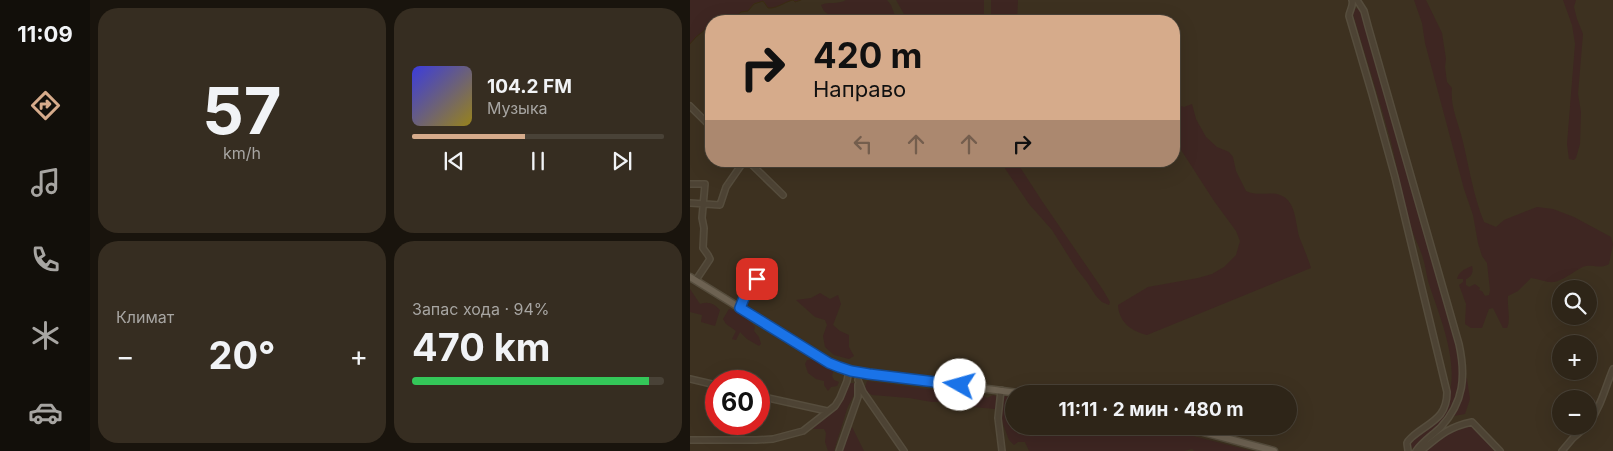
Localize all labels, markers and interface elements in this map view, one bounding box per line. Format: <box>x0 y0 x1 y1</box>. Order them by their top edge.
text: 11:09 <box>17 21 73 47</box>
text: 420 m <box>813 34 923 76</box>
icon: right <box>730 35 795 100</box>
text: 57 <box>202 71 282 150</box>
text: 104.2 FM <box>487 75 572 98</box>
text: Направо <box>813 76 906 102</box>
icon: directions <box>28 88 63 123</box>
text: Музыка <box>487 98 548 118</box>
icon: left <box>849 130 877 158</box>
icon: ahead <box>902 130 930 158</box>
icon: ahead <box>955 130 983 158</box>
icon: right <box>1008 130 1036 158</box>
text: km/h <box>223 143 261 163</box>
icon: previous <box>440 147 468 175</box>
icon: pause <box>524 147 552 175</box>
icon: next <box>608 147 636 175</box>
icon: music <box>28 165 63 200</box>
icon: phone <box>28 242 63 277</box>
pin <box>736 258 778 300</box>
icon: arrive <box>743 265 771 293</box>
map controls <box>1552 280 1597 435</box>
button: search <box>1552 280 1597 325</box>
text: Запас хода · 94% <box>412 299 549 319</box>
text: Климат <box>116 307 174 327</box>
icon: climate <box>28 318 63 353</box>
text: 470 km <box>412 324 551 370</box>
text: 20° <box>208 332 276 378</box>
button: + <box>1552 335 1597 380</box>
text: − <box>116 339 135 373</box>
text: + <box>349 339 368 373</box>
position arrow <box>933 358 985 410</box>
speed limit sign: 60 <box>705 370 770 435</box>
button: − <box>1552 390 1597 435</box>
icon: car <box>28 395 63 430</box>
text: 11:11 · 2 мин · 480 m <box>1058 398 1244 421</box>

